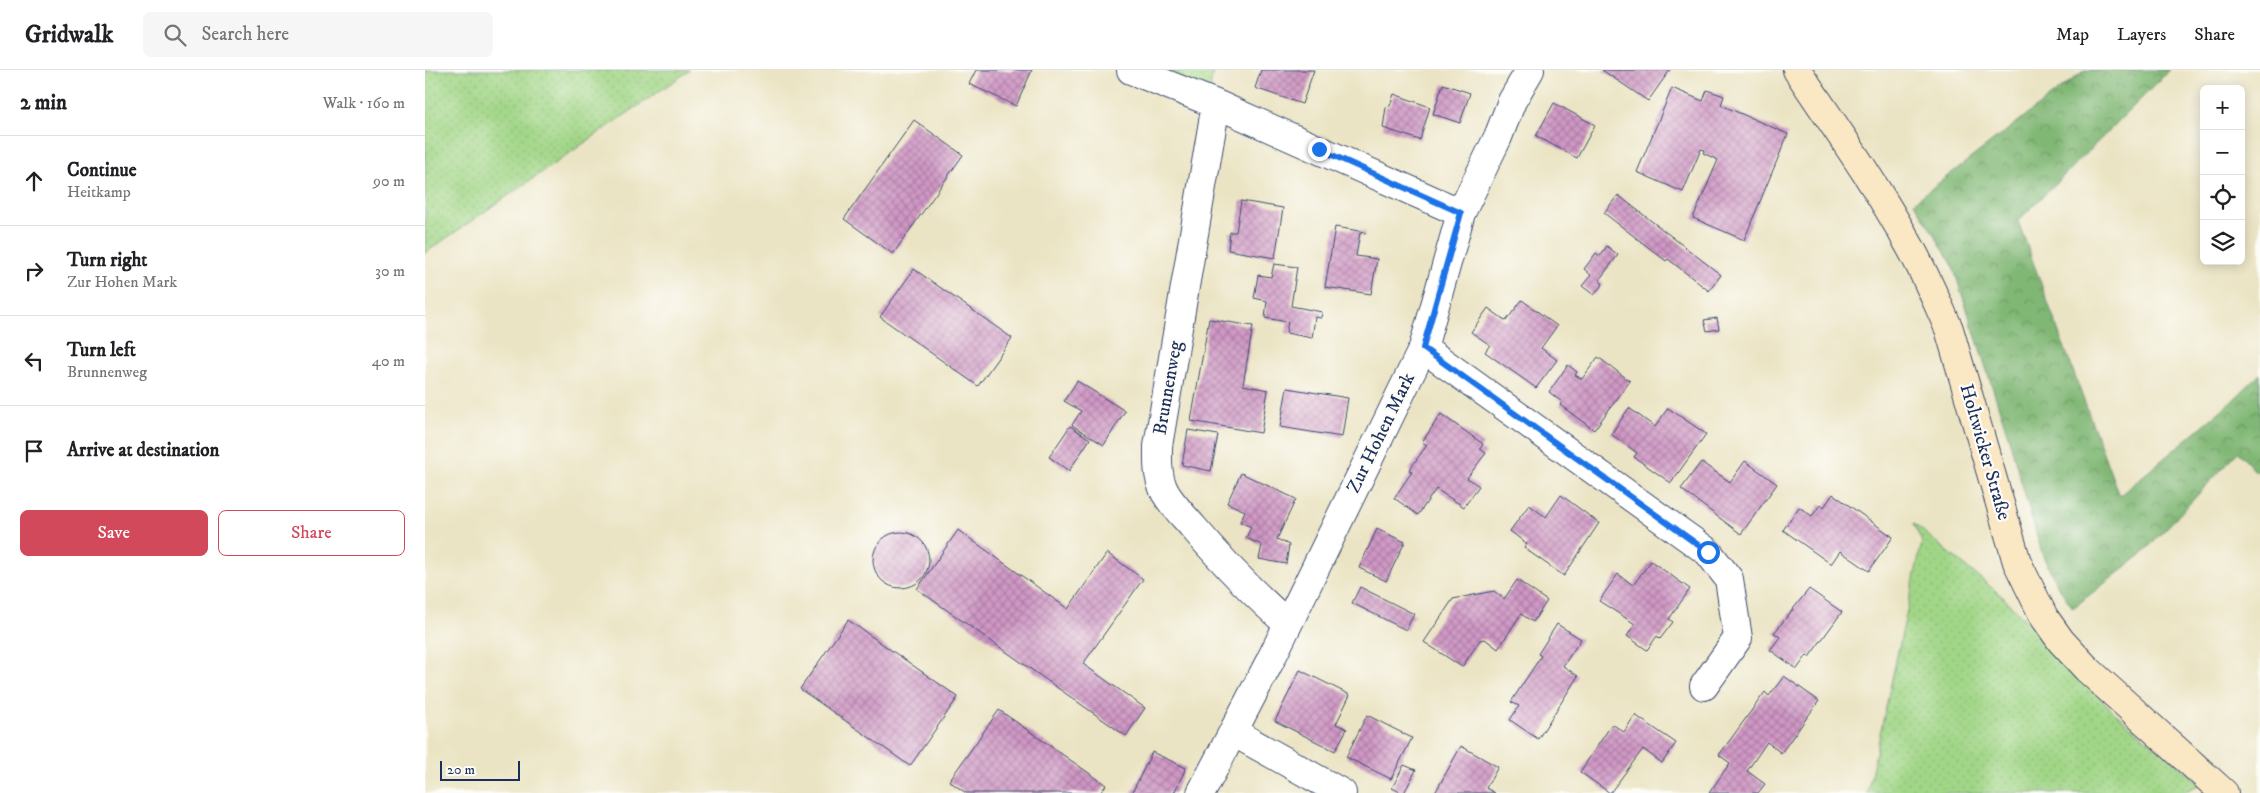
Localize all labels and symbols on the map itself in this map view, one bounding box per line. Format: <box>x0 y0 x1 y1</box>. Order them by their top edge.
route end <box>1308 138 1331 161</box>
street label: Brunnenweg <box>1148 339 1188 437</box>
street label: Zur Hohen Mark <box>1342 369 1420 497</box>
street label: Holtwicker Straße <box>1955 381 2015 523</box>
route start <box>1697 541 1720 564</box>
scale bar <box>440 758 520 781</box>

